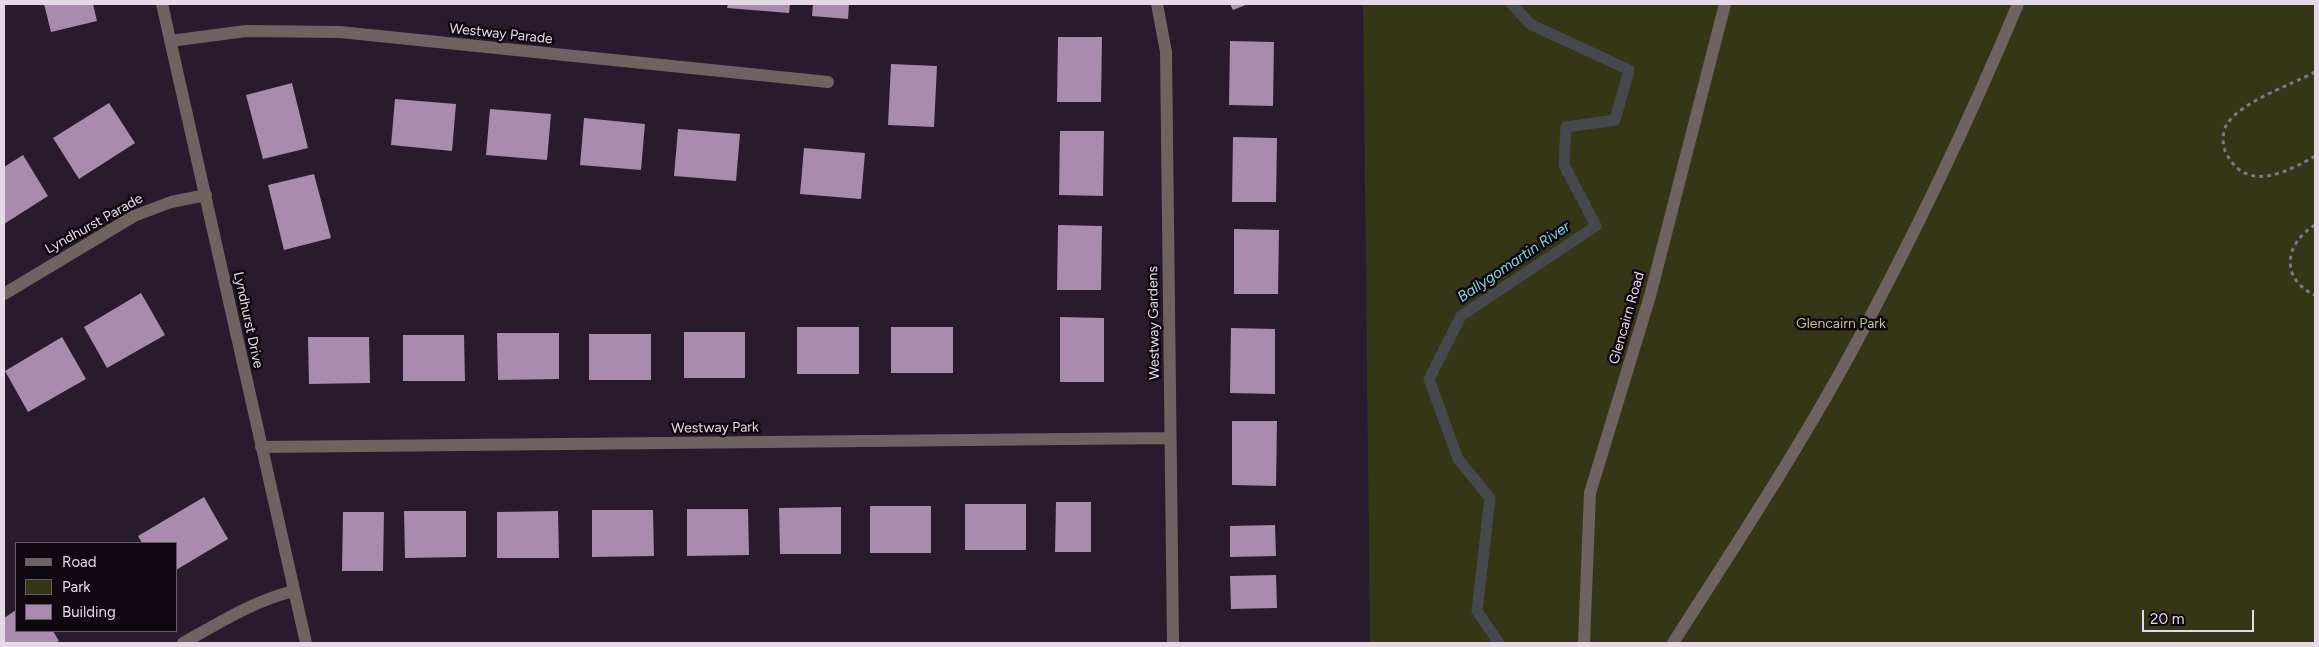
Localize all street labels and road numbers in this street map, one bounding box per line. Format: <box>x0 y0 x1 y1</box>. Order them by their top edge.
street label: Westway Parade <box>448 20 554 48</box>
street label: Lyndhurst Parade <box>42 190 146 258</box>
street label: Westway Gardens <box>1145 266 1163 380</box>
street label: Lyndhurst Drive <box>230 270 266 370</box>
street label: Glencairn Road <box>1606 270 1648 366</box>
street label: Westway Park <box>671 419 759 437</box>

